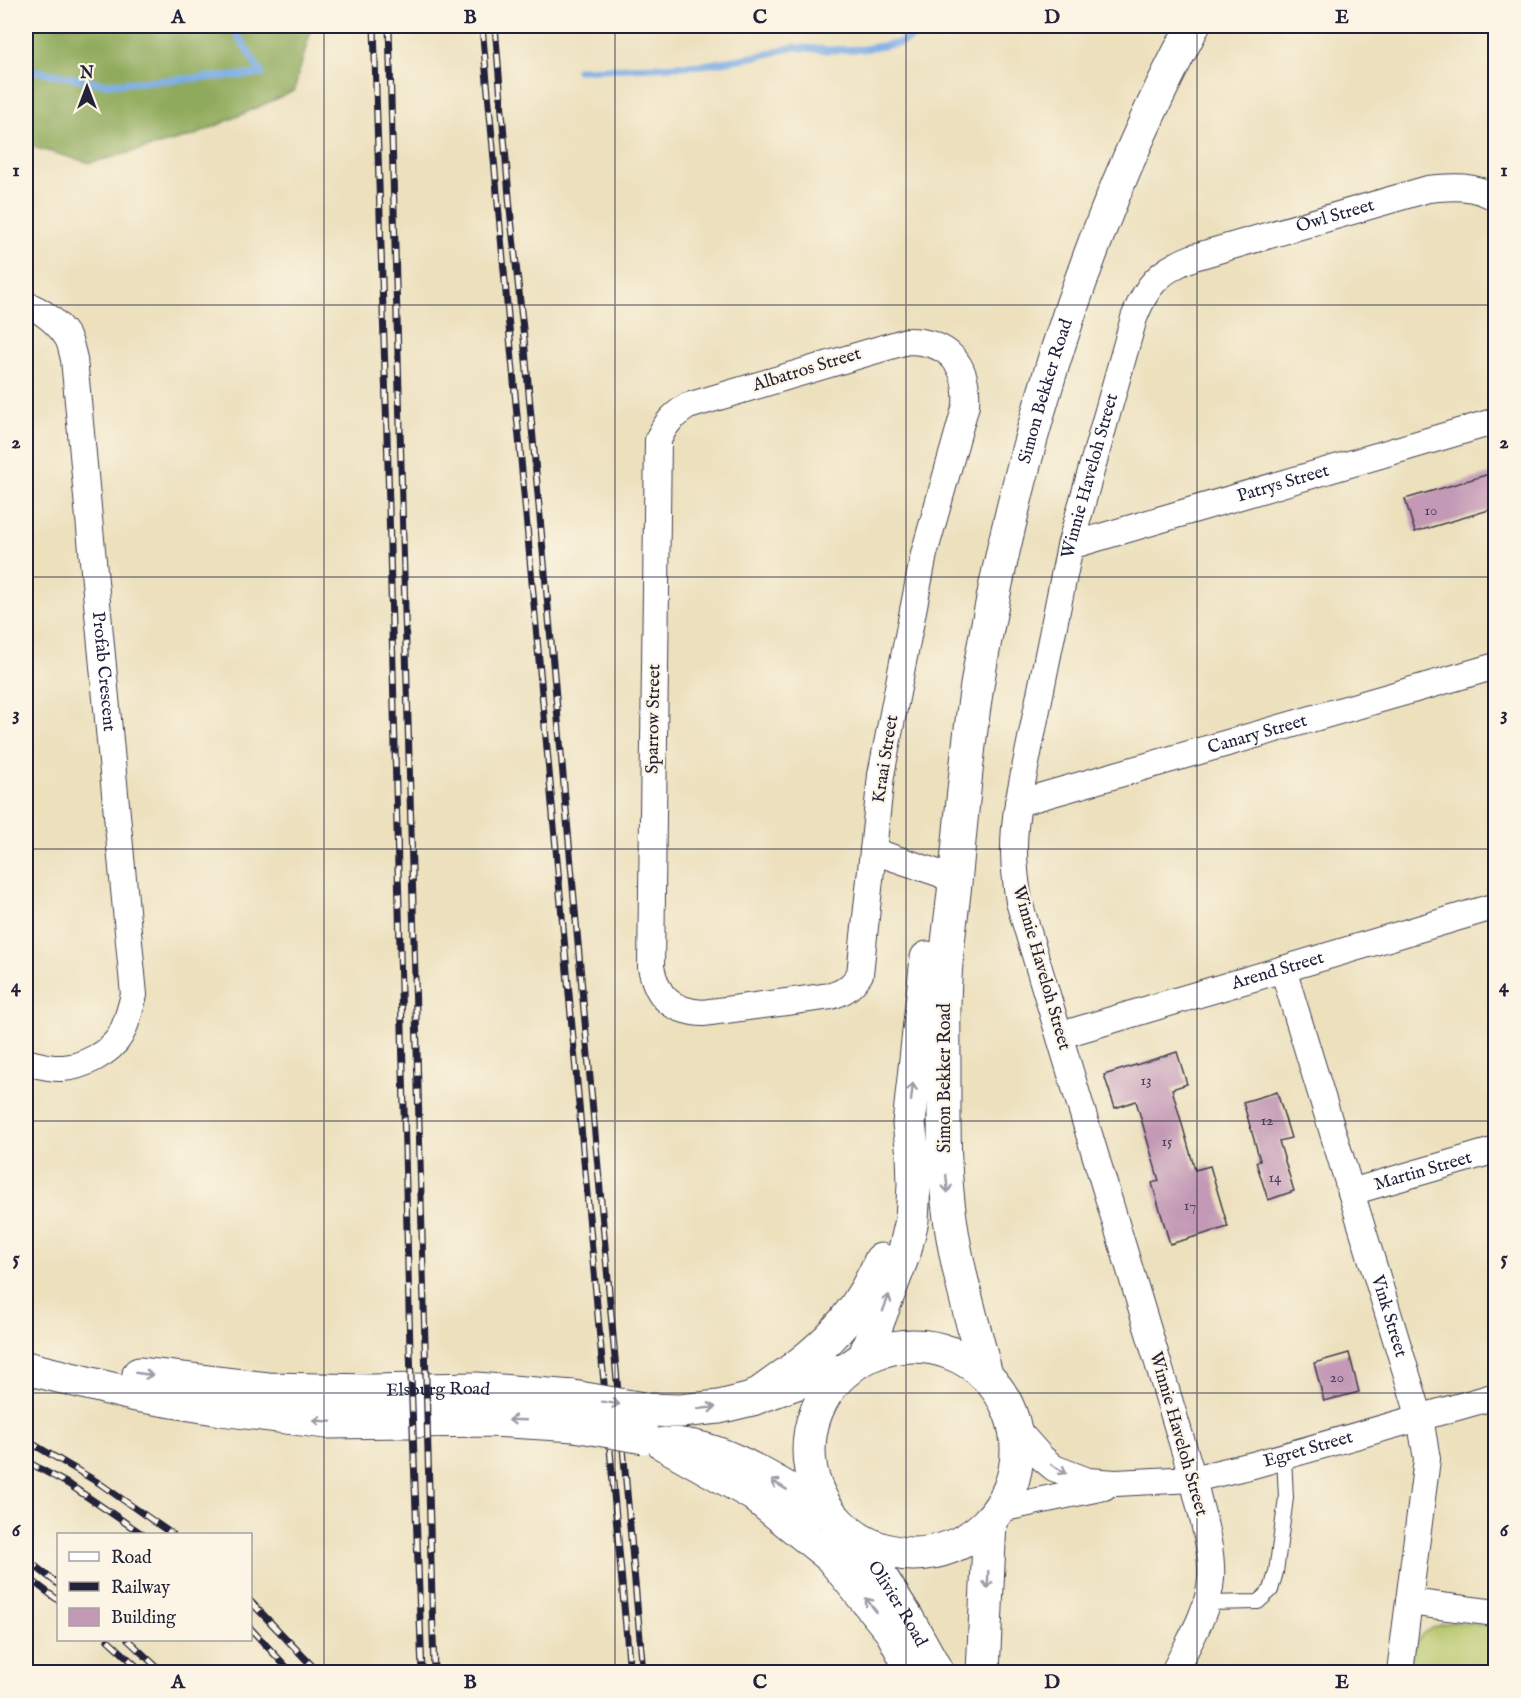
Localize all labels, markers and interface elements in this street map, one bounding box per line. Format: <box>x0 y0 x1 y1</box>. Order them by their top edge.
text: A <box>170 5 186 30</box>
text: B <box>463 5 477 30</box>
text: C <box>753 5 767 30</box>
text: D <box>1044 5 1060 30</box>
text: E <box>1335 5 1349 30</box>
north arrow <box>57 57 117 117</box>
text: N <box>79 64 94 84</box>
text: 1 <box>12 158 20 183</box>
text: 1 <box>1500 158 1508 183</box>
street label: Owl Street <box>1293 194 1377 238</box>
street label: Simon Bekker Road <box>1013 316 1078 466</box>
street label: Albatros Street <box>749 343 864 398</box>
street label: Winnie Haveloh Street <box>1056 391 1124 560</box>
text: 2 <box>11 430 21 455</box>
text: 2 <box>1499 430 1509 455</box>
street label: Patrys Street <box>1234 459 1332 508</box>
house number: 10 <box>1425 501 1437 520</box>
street label: Profab Crescent <box>86 611 121 732</box>
street label: Sparrow Street <box>642 664 666 774</box>
text: 3 <box>12 702 20 727</box>
text: 3 <box>1500 702 1508 727</box>
street label: Canary Street <box>1205 709 1310 760</box>
street label: Kraai Street <box>868 713 904 805</box>
street label: Winnie Haveloh Street <box>1007 883 1075 1053</box>
street label: Arend Street <box>1228 946 1326 996</box>
text: 4 <box>11 974 22 999</box>
text: 4 <box>1499 974 1510 999</box>
street label: Simon Bekker Road <box>934 1003 957 1153</box>
house number: 13 <box>1140 1071 1152 1090</box>
one-way arrow <box>907 1083 918 1102</box>
house number: 12 <box>1261 1111 1273 1130</box>
house number: 15 <box>1161 1132 1173 1151</box>
street label: Martin Street <box>1372 1146 1475 1196</box>
house number: 14 <box>1269 1168 1282 1187</box>
one-way arrow <box>942 1174 953 1194</box>
house number: 17 <box>1184 1196 1196 1215</box>
text: 5 <box>12 1246 20 1271</box>
text: 5 <box>1500 1246 1508 1271</box>
street label: Vink Street <box>1365 1271 1412 1360</box>
one-way arrow <box>881 1294 892 1313</box>
street label: Winnie Haveloh Street <box>1144 1349 1212 1519</box>
house number: 20 <box>1330 1368 1344 1387</box>
one-way arrow <box>134 1369 154 1380</box>
street label: Elsburg Road <box>386 1377 491 1402</box>
one-way arrow <box>601 1398 620 1409</box>
one-way arrow <box>696 1403 716 1414</box>
one-way arrow <box>313 1415 333 1426</box>
one-way arrow <box>508 1415 528 1426</box>
street label: Egret Street <box>1261 1426 1355 1473</box>
one-way arrow <box>1050 1463 1067 1475</box>
one-way arrow <box>771 1479 788 1491</box>
text: 6 <box>12 1518 22 1543</box>
text: 6 <box>1500 1518 1510 1543</box>
legend <box>57 1533 252 1641</box>
text: Road <box>111 1547 152 1570</box>
street label: Olivier Road <box>862 1557 933 1652</box>
one-way arrow <box>983 1569 994 1589</box>
text: Railway <box>111 1577 170 1600</box>
one-way arrow <box>864 1598 877 1614</box>
text: Building <box>111 1607 176 1630</box>
text: A <box>170 1670 186 1695</box>
text: B <box>463 1670 477 1695</box>
text: C <box>753 1670 767 1695</box>
text: D <box>1044 1670 1060 1695</box>
text: E <box>1335 1670 1349 1695</box>

